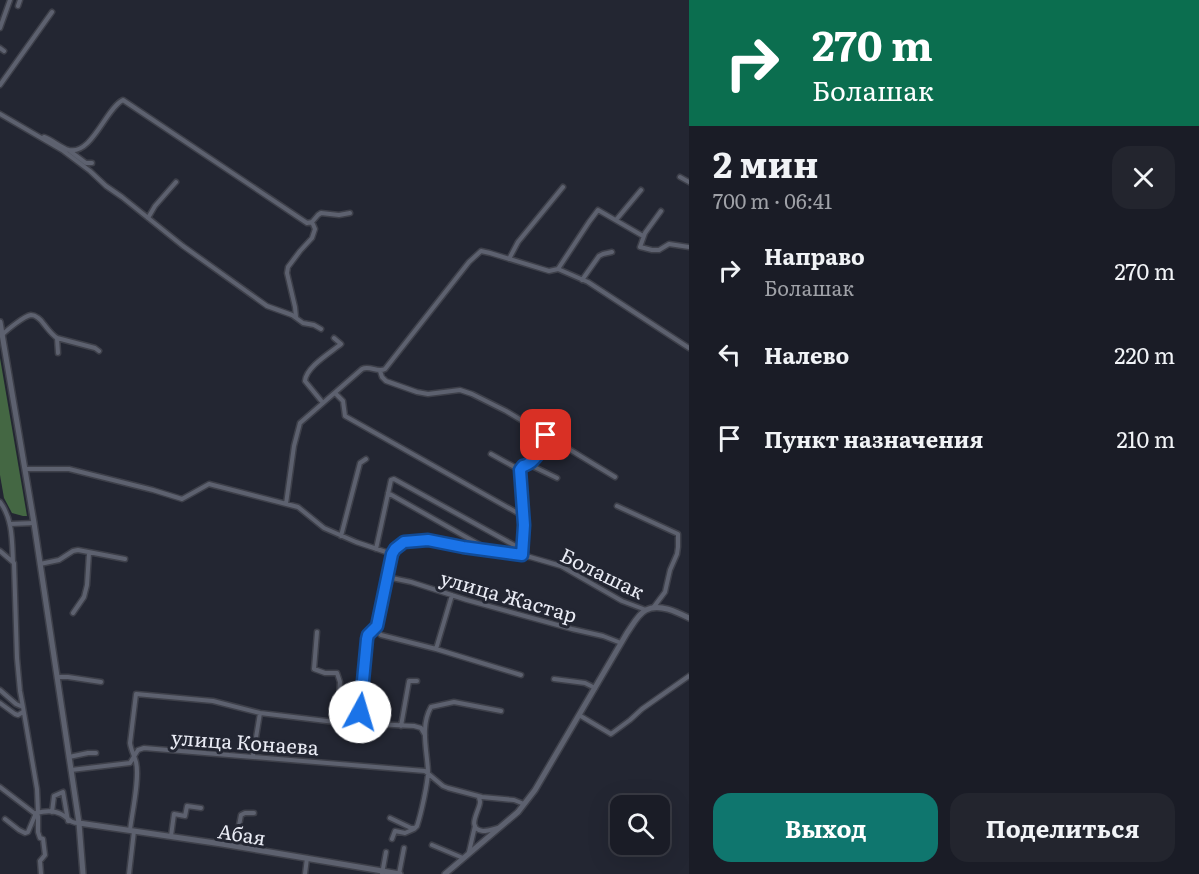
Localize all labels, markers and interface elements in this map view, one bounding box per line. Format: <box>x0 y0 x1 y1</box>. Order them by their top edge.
text: 270 m <box>812 12 933 74</box>
icon: right <box>713 24 791 102</box>
text: Болашак <box>812 69 934 109</box>
text: 2 мин <box>713 136 819 189</box>
button: close <box>1112 146 1175 209</box>
text: 700 m · 06:41 <box>713 185 832 215</box>
text: Направо <box>764 239 865 272</box>
icon: right <box>713 254 746 287</box>
text: 270 m <box>1114 254 1175 287</box>
text: Болашак <box>764 272 854 302</box>
icon: left <box>713 338 746 371</box>
text: Налево <box>764 338 849 371</box>
text: 220 m <box>1114 338 1175 371</box>
pin <box>520 409 571 460</box>
icon: arrive <box>529 418 562 451</box>
icon: arrive <box>713 422 746 455</box>
text: Пункт назначения <box>764 422 983 455</box>
text: 210 m <box>1116 422 1175 455</box>
street label: Болашак <box>556 539 650 605</box>
street label: улица Жастар <box>437 561 581 629</box>
position arrow <box>328 680 392 744</box>
street label: улица Конаева <box>170 721 320 761</box>
button: Выход <box>713 793 938 862</box>
button: Поделиться <box>950 793 1175 862</box>
map controls <box>610 795 670 855</box>
button: search <box>610 795 670 855</box>
street label: Абая <box>216 814 268 852</box>

